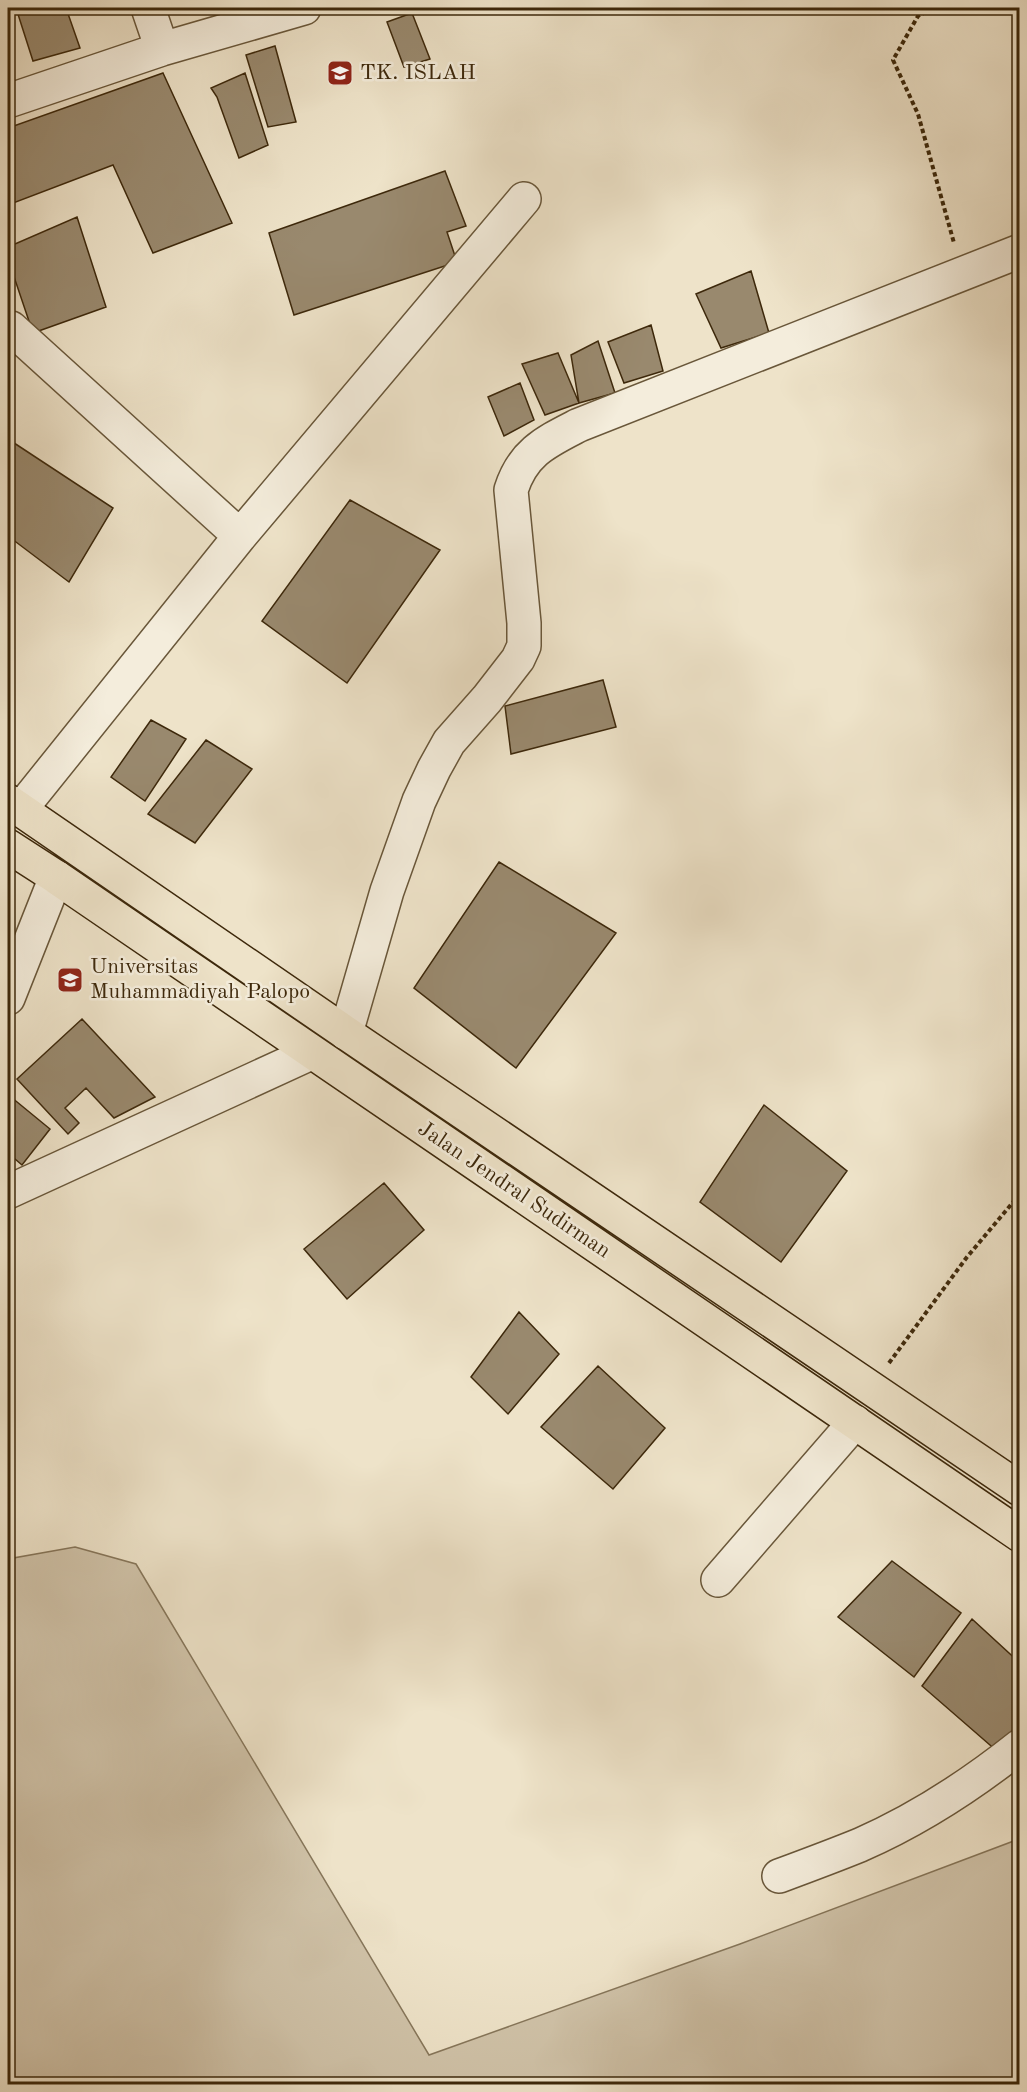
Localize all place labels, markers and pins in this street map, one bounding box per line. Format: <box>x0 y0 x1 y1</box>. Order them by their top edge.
school or university icon: TK. ISLAH <box>325 58 355 88</box>
place label: TK. ISLAH <box>360 62 476 84</box>
place label: Universitas Muhammadiyah Palopo <box>90 956 310 1003</box>
school or university icon: Universitas Muhammadiyah Palopo <box>55 965 85 995</box>

